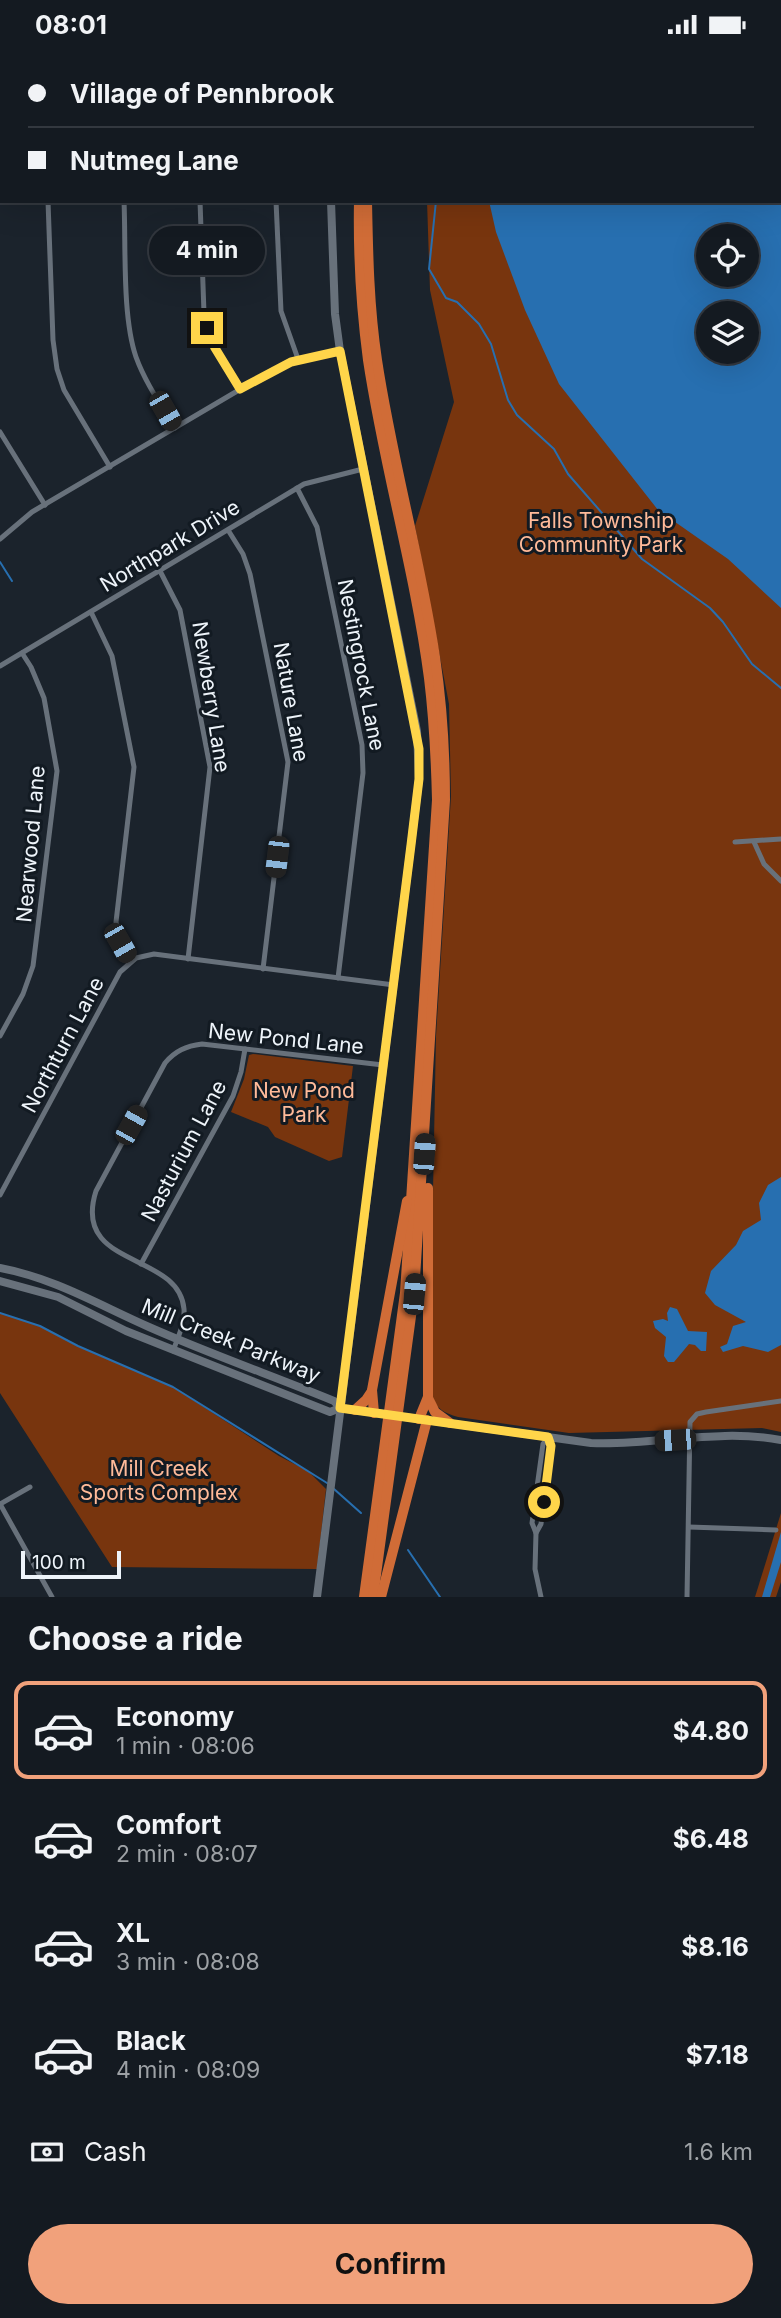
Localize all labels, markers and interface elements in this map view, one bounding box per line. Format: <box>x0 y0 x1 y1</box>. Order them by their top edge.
text: 08:01 <box>35 9 107 40</box>
text: Village of Pennbrook <box>70 78 334 109</box>
text: Nutmeg Lane <box>70 145 239 176</box>
map controls <box>696 224 759 364</box>
button: locate <box>696 224 759 287</box>
callout: 4 min <box>149 226 265 275</box>
text: 4 min <box>176 236 238 264</box>
button: layers <box>696 301 759 364</box>
route end <box>191 312 223 344</box>
car <box>146 388 185 434</box>
street label: Northpark Drive <box>95 494 244 597</box>
park label: Falls Township Community Park <box>519 508 684 557</box>
street label: Nestingrock Lane <box>333 577 390 753</box>
street label: Newberry Lane <box>187 620 236 774</box>
street label: Nature Lane <box>269 640 314 764</box>
street label: Nearwood Lane <box>11 765 50 923</box>
car <box>265 835 290 879</box>
car <box>101 920 140 966</box>
street label: Northturn Lane <box>16 973 109 1117</box>
street label: New Pond Lane <box>207 1018 365 1059</box>
street label: Nasturium Lane <box>136 1076 231 1226</box>
park label: New Pond Park <box>253 1078 355 1127</box>
car <box>112 1102 151 1148</box>
car <box>413 1132 436 1176</box>
car <box>402 1272 427 1316</box>
street label: Mill Creek Parkway <box>138 1293 324 1388</box>
car <box>654 1428 697 1452</box>
park label: Mill Creek Sports Complex <box>80 1456 238 1505</box>
route start <box>528 1486 560 1518</box>
scale bar <box>21 1548 121 1580</box>
text: 100 m <box>32 1551 86 1574</box>
text: Choose a ride <box>28 1619 243 1658</box>
icon: car <box>32 1699 95 1762</box>
text: Economy <box>116 1701 234 1732</box>
text: $4.80 <box>673 1715 749 1746</box>
text: 1 min · 08:06 <box>116 1732 255 1760</box>
icon: car <box>32 1807 95 1870</box>
text: Comfort <box>116 1809 221 1840</box>
text: $6.48 <box>673 1823 749 1854</box>
text: 2 min · 08:07 <box>116 1840 258 1868</box>
icon: car <box>32 1915 95 1978</box>
text: XL <box>116 1917 150 1948</box>
text: $8.16 <box>681 1931 749 1962</box>
text: 3 min · 08:08 <box>116 1948 260 1976</box>
icon: car <box>32 2023 95 2086</box>
text: Black <box>116 2025 186 2056</box>
text: $7.18 <box>686 2039 749 2070</box>
text: 4 min · 08:09 <box>116 2056 260 2084</box>
icon: cash <box>28 2133 66 2171</box>
text: Cash <box>84 2136 147 2167</box>
text: 1.6 km <box>684 2138 753 2166</box>
button: Confirm <box>28 2224 753 2304</box>

